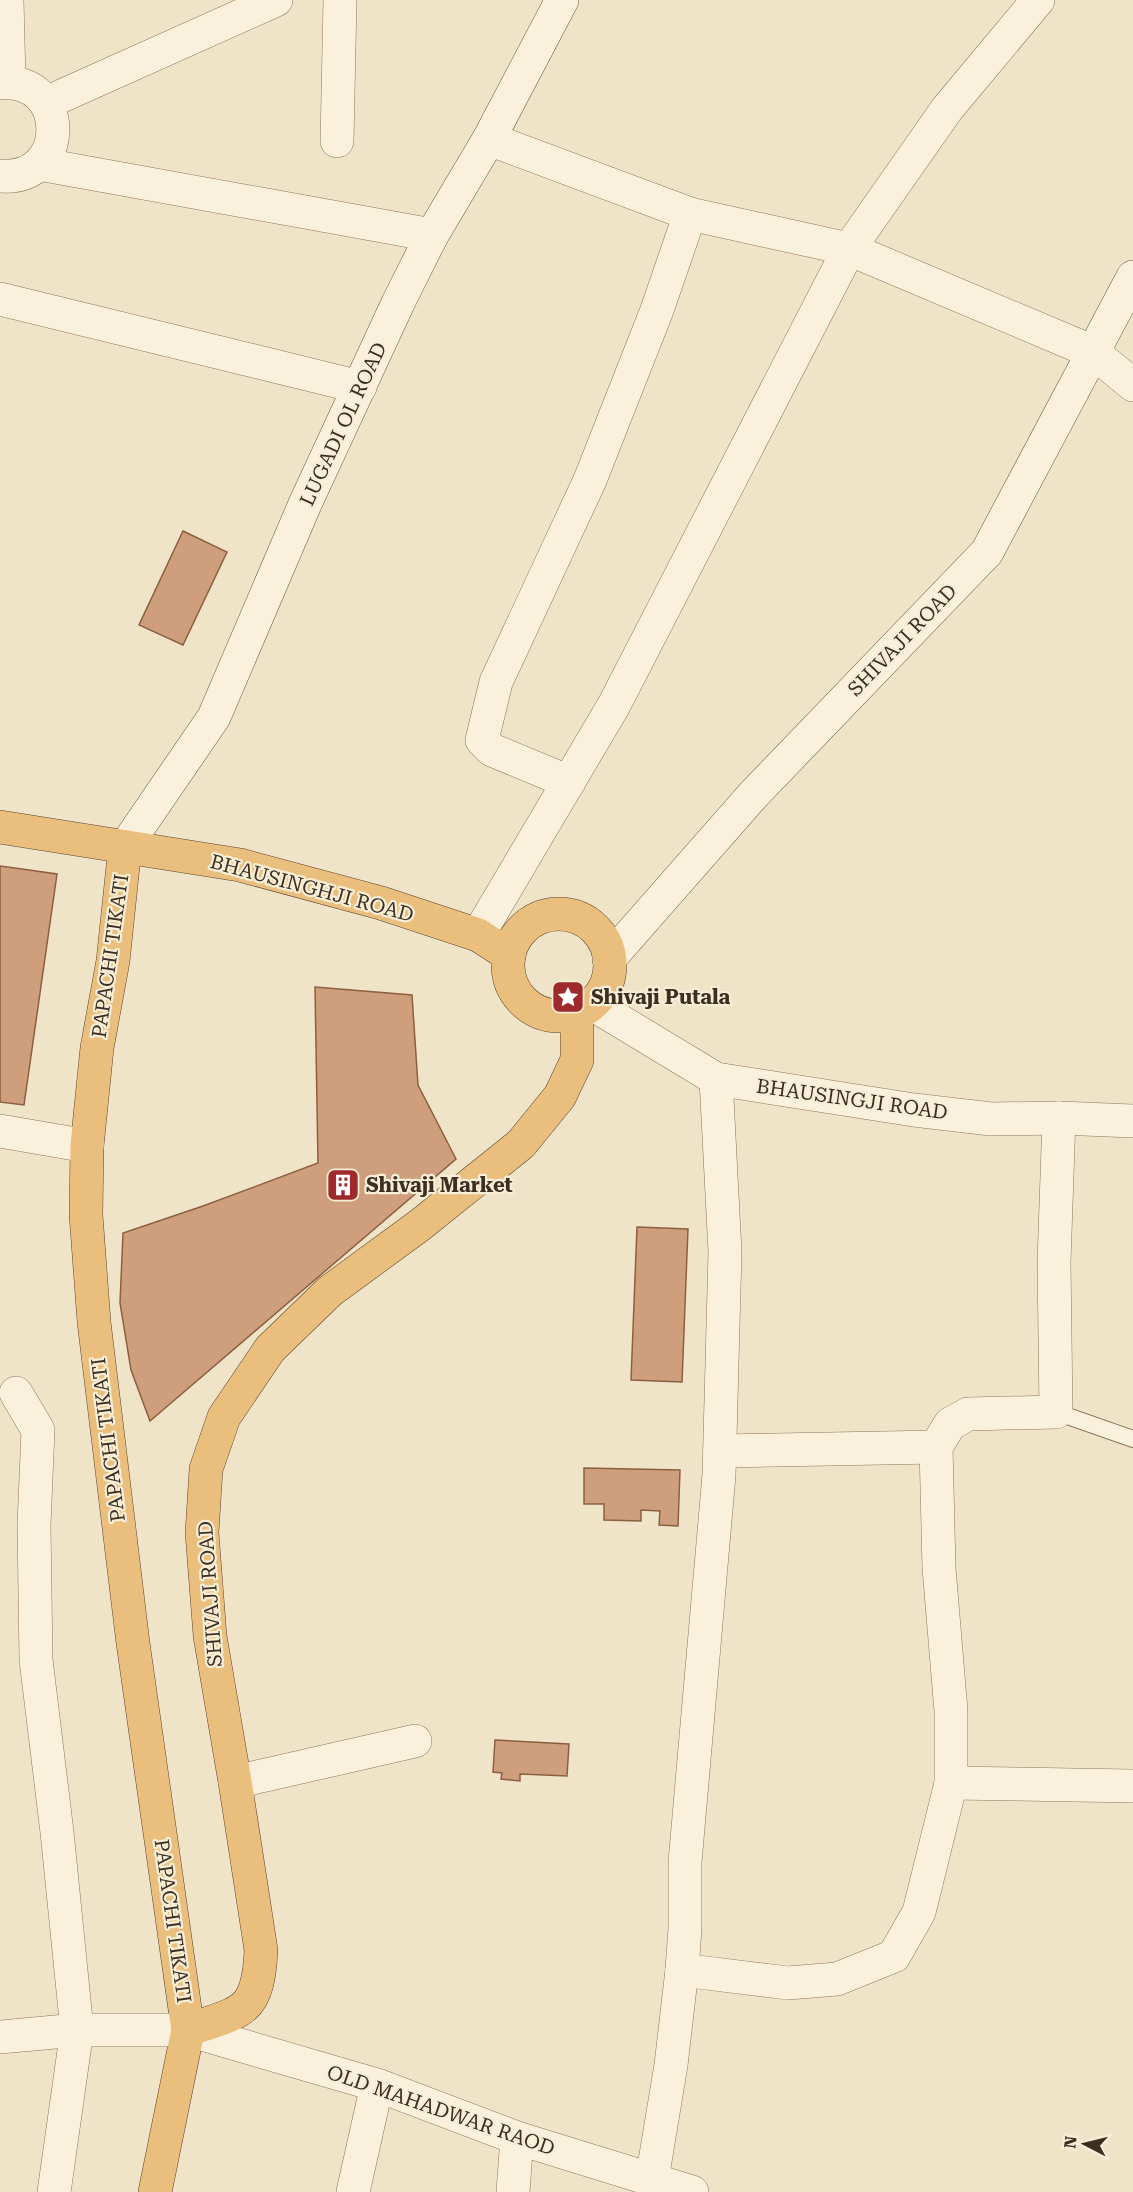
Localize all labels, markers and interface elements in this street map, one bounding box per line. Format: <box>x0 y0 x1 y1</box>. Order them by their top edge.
street label: LUGADI OL ROAD <box>295 338 391 510</box>
street label: SHIVAJI ROAD <box>843 579 961 701</box>
street label: BHAUSINGHJI ROAD <box>208 849 416 927</box>
street label: PAPACHI TIKATI <box>87 873 133 1039</box>
place icon: Shivaji Putala <box>550 979 586 1015</box>
place label: Shivaji Putala <box>591 985 731 1009</box>
street label: BHAUSINGJI ROAD <box>755 1074 949 1124</box>
building icon: Shivaji Market <box>325 1167 361 1203</box>
place label: Shivaji Market <box>366 1173 513 1197</box>
street label: PAPACHI TIKATI <box>86 1357 130 1523</box>
street label: SHIVAJI ROAD <box>193 1520 227 1668</box>
street label: PAPACHI TIKATI <box>150 1838 196 2004</box>
street label: OLD MAHADWAR RAOD <box>324 2060 558 2160</box>
north arrow <box>1055 2114 1115 2174</box>
text: N <box>1060 2135 1081 2150</box>

